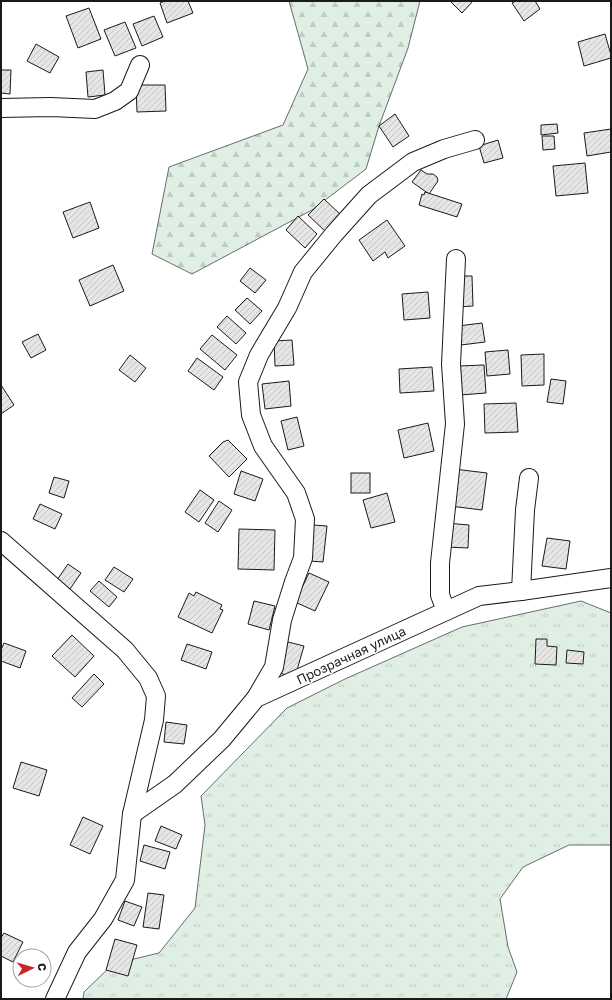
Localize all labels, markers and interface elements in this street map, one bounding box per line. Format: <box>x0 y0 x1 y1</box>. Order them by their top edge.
street label: Прозрачная улица <box>294 623 408 687</box>
north arrow <box>12 948 52 988</box>
text: С <box>36 963 49 972</box>

